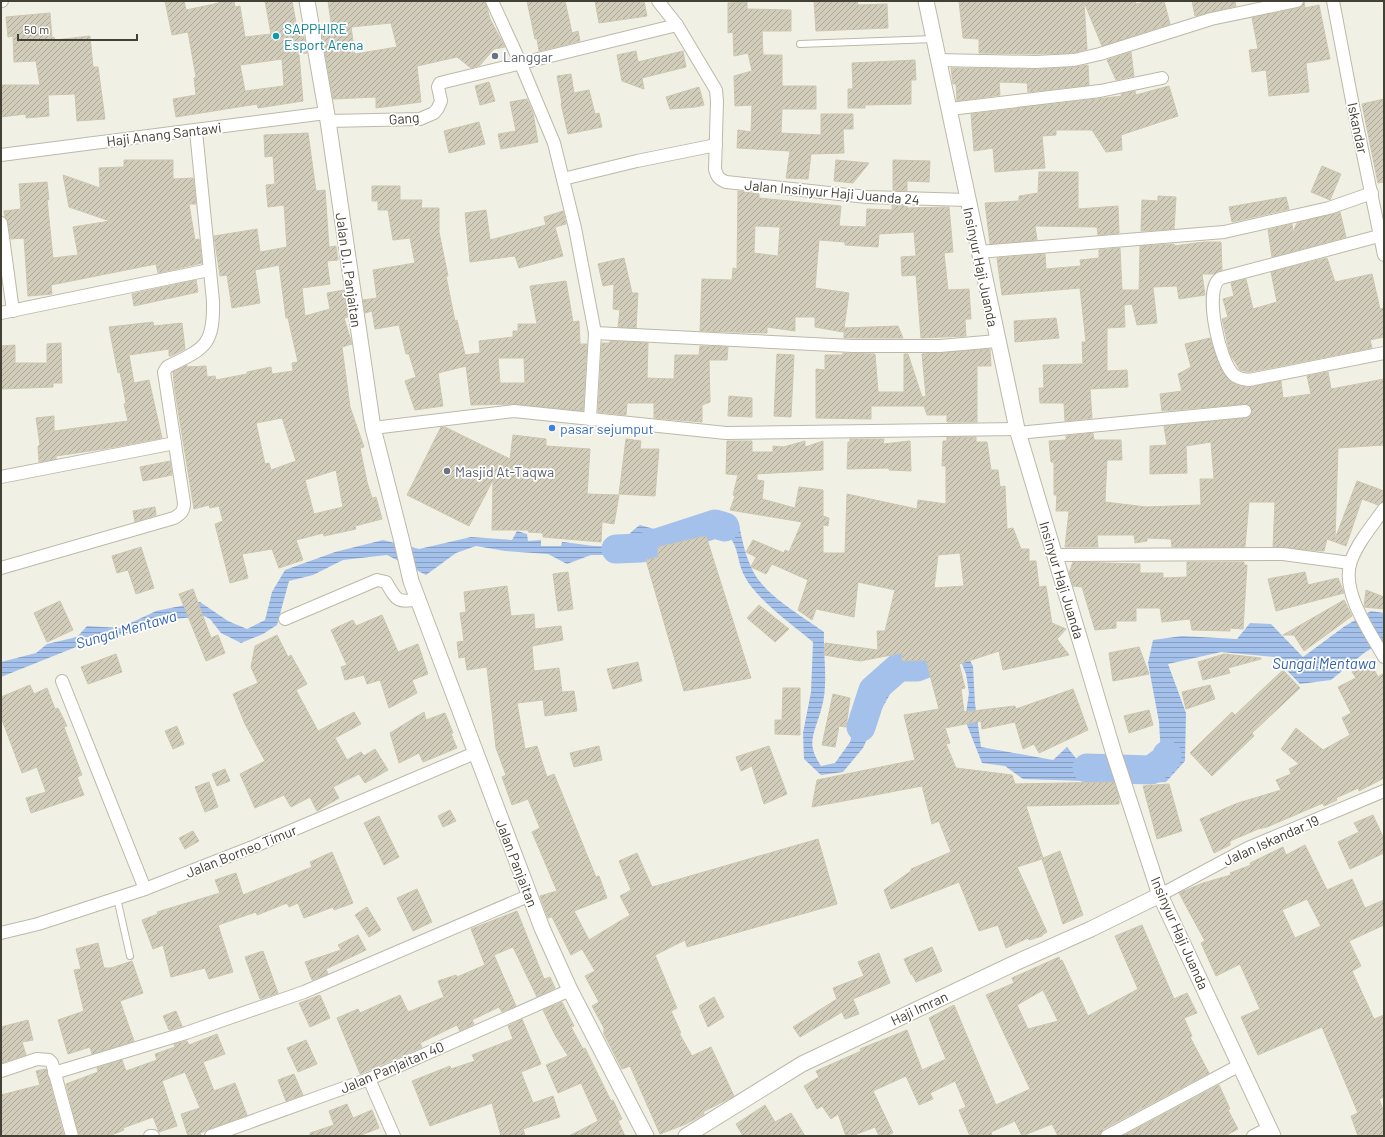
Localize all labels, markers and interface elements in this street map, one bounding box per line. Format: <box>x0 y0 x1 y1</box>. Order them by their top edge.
scale bar <box>18 16 137 42</box>
place label: SAPPHIRE Esport Arena <box>284 20 363 53</box>
text: 50 m <box>24 22 49 36</box>
marker: SAPPHIRE Esport Arena <box>271 31 281 41</box>
place label: Langgar <box>503 48 553 65</box>
marker: Langgar <box>490 51 500 61</box>
street label: Iskandar <box>1344 101 1372 155</box>
street label: Gang <box>388 108 420 128</box>
street label: Haji Anang Santawi <box>105 119 223 149</box>
street label: Jalan Insinyur Haji Juanda 24 <box>744 176 920 208</box>
street label: Insinyur Haji Juanda <box>960 206 1002 328</box>
street label: Jalan D.I. Panjaitan <box>333 212 365 328</box>
place label: pasar sejumput <box>560 420 654 437</box>
marker: pasar sejumput <box>547 423 557 433</box>
place label: Masjid At-Taqwa <box>455 463 554 480</box>
marker: Masjid At-Taqwa <box>442 466 452 476</box>
street label: Insinyur Haji Juanda <box>1036 519 1088 641</box>
water label: Sungai Mentawa <box>74 606 178 652</box>
water label: Sungai Mentawa <box>1272 654 1376 672</box>
street label: Jalan Iskandar 19 <box>1221 811 1321 869</box>
street label: Jalan Panjaitan <box>492 817 542 909</box>
street label: Jalan Borneo Timur <box>183 821 299 881</box>
street label: Insinyur Haji Juanda <box>1147 874 1213 992</box>
street label: Haji Imran <box>888 987 950 1029</box>
street label: Jalan Panjaitan 40 <box>337 1037 447 1097</box>

